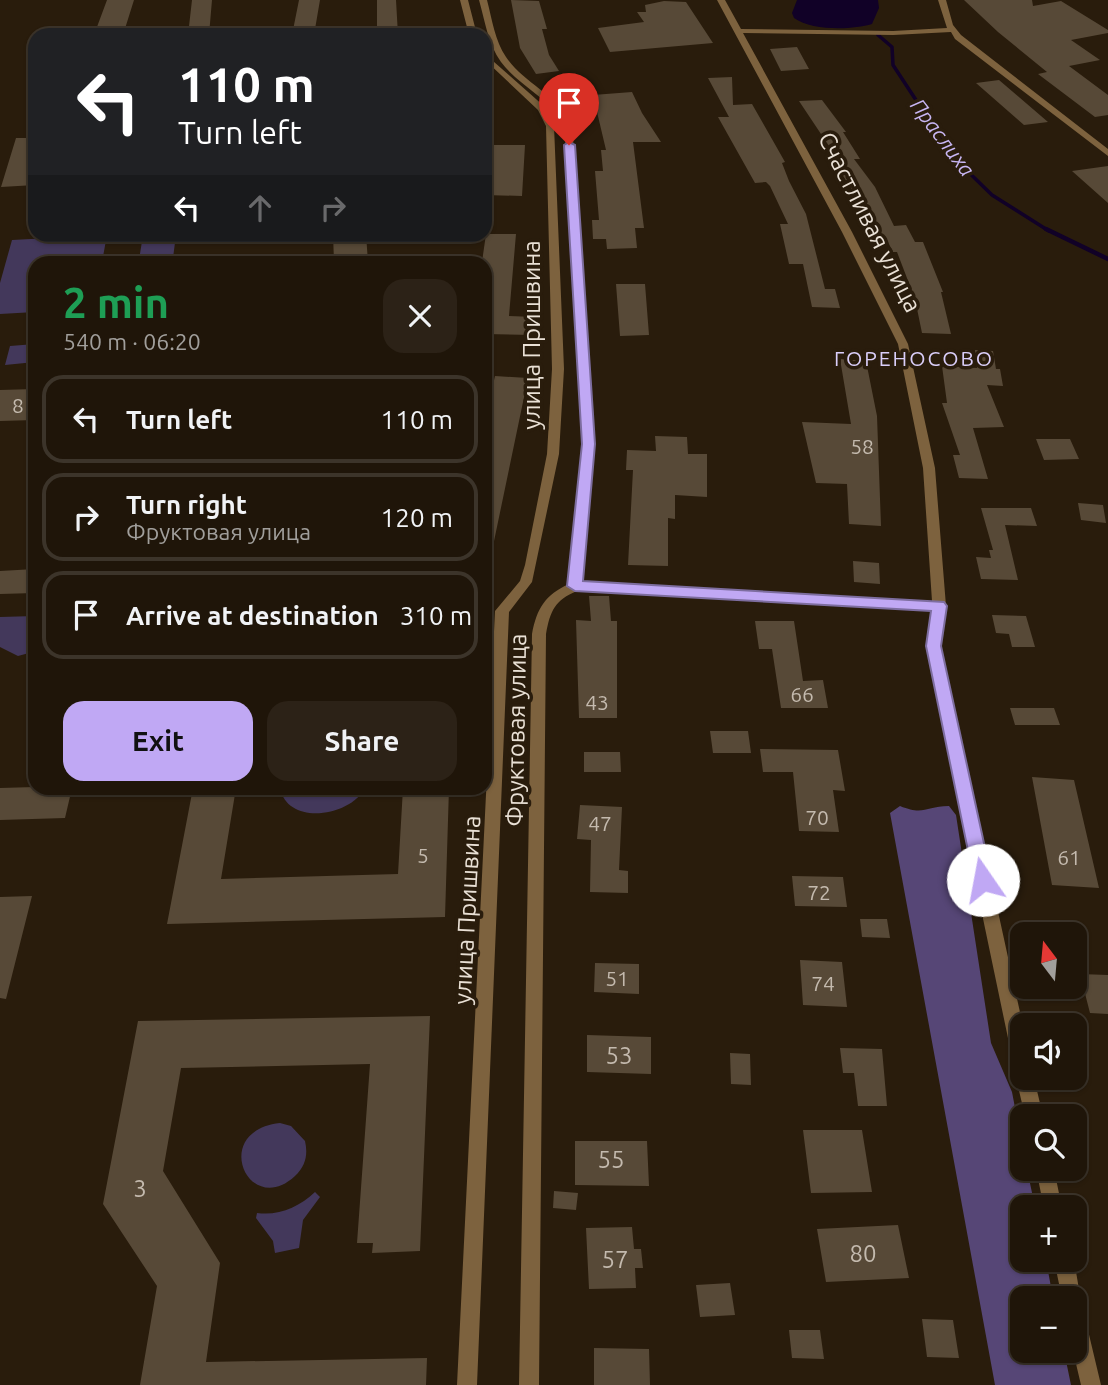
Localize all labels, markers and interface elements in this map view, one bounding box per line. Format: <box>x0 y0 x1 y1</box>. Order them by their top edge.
icon: left <box>63 56 154 147</box>
text: 110 m <box>178 56 315 111</box>
pin <box>539 73 599 145</box>
icon: arrive <box>550 84 588 122</box>
water label: Праслиха <box>906 94 980 180</box>
text: Turn left <box>178 114 302 150</box>
street label: Счастливая улица <box>813 128 927 316</box>
icon: left <box>168 189 206 227</box>
icon: ahead <box>241 189 279 227</box>
icon: right <box>314 189 352 227</box>
street label: улица Пришвина <box>518 240 545 430</box>
text: 2 min <box>63 279 169 326</box>
button: close <box>383 279 457 353</box>
text: 540 m · 06:20 <box>63 329 201 354</box>
district label: ГОРЕНОСОВО <box>834 346 994 370</box>
house number: 8 <box>12 393 24 417</box>
icon: left <box>67 400 105 438</box>
text: Turn left <box>126 405 232 434</box>
text: 110 m <box>381 405 453 434</box>
house number: 58 <box>850 434 874 458</box>
text: Turn right <box>126 490 247 519</box>
icon: right <box>67 498 105 536</box>
text: 120 m <box>381 503 453 532</box>
text: Фруктовая улица <box>126 519 311 544</box>
icon: arrive <box>67 596 105 634</box>
text: Arrive at destination <box>126 601 379 630</box>
text: 310 m <box>400 601 472 630</box>
street label: Фруктовая улица <box>501 633 531 827</box>
house number: 66 <box>790 682 814 706</box>
house number: 43 <box>585 690 609 714</box>
button: Exit <box>63 701 253 781</box>
button: Share <box>267 701 457 781</box>
house number: 70 <box>805 805 829 829</box>
house number: 47 <box>588 811 612 835</box>
street label: улица Пришвина <box>449 815 485 1005</box>
house number: 5 <box>417 843 429 867</box>
position arrow <box>946 843 1020 917</box>
house number: 61 <box>1057 845 1081 869</box>
house number: 72 <box>807 880 831 904</box>
north arrow <box>1010 922 1087 999</box>
map controls <box>1010 922 1087 1363</box>
house number: 51 <box>605 966 629 990</box>
house number: 74 <box>811 971 835 995</box>
button: sound <box>1010 1013 1087 1090</box>
house number: 53 <box>605 1042 633 1069</box>
button: search <box>1010 1104 1087 1181</box>
house number: 55 <box>597 1146 625 1173</box>
house number: 3 <box>133 1175 147 1202</box>
button: + <box>1010 1195 1087 1272</box>
house number: 80 <box>849 1240 877 1267</box>
house number: 57 <box>601 1246 629 1273</box>
button: − <box>1010 1286 1087 1363</box>

